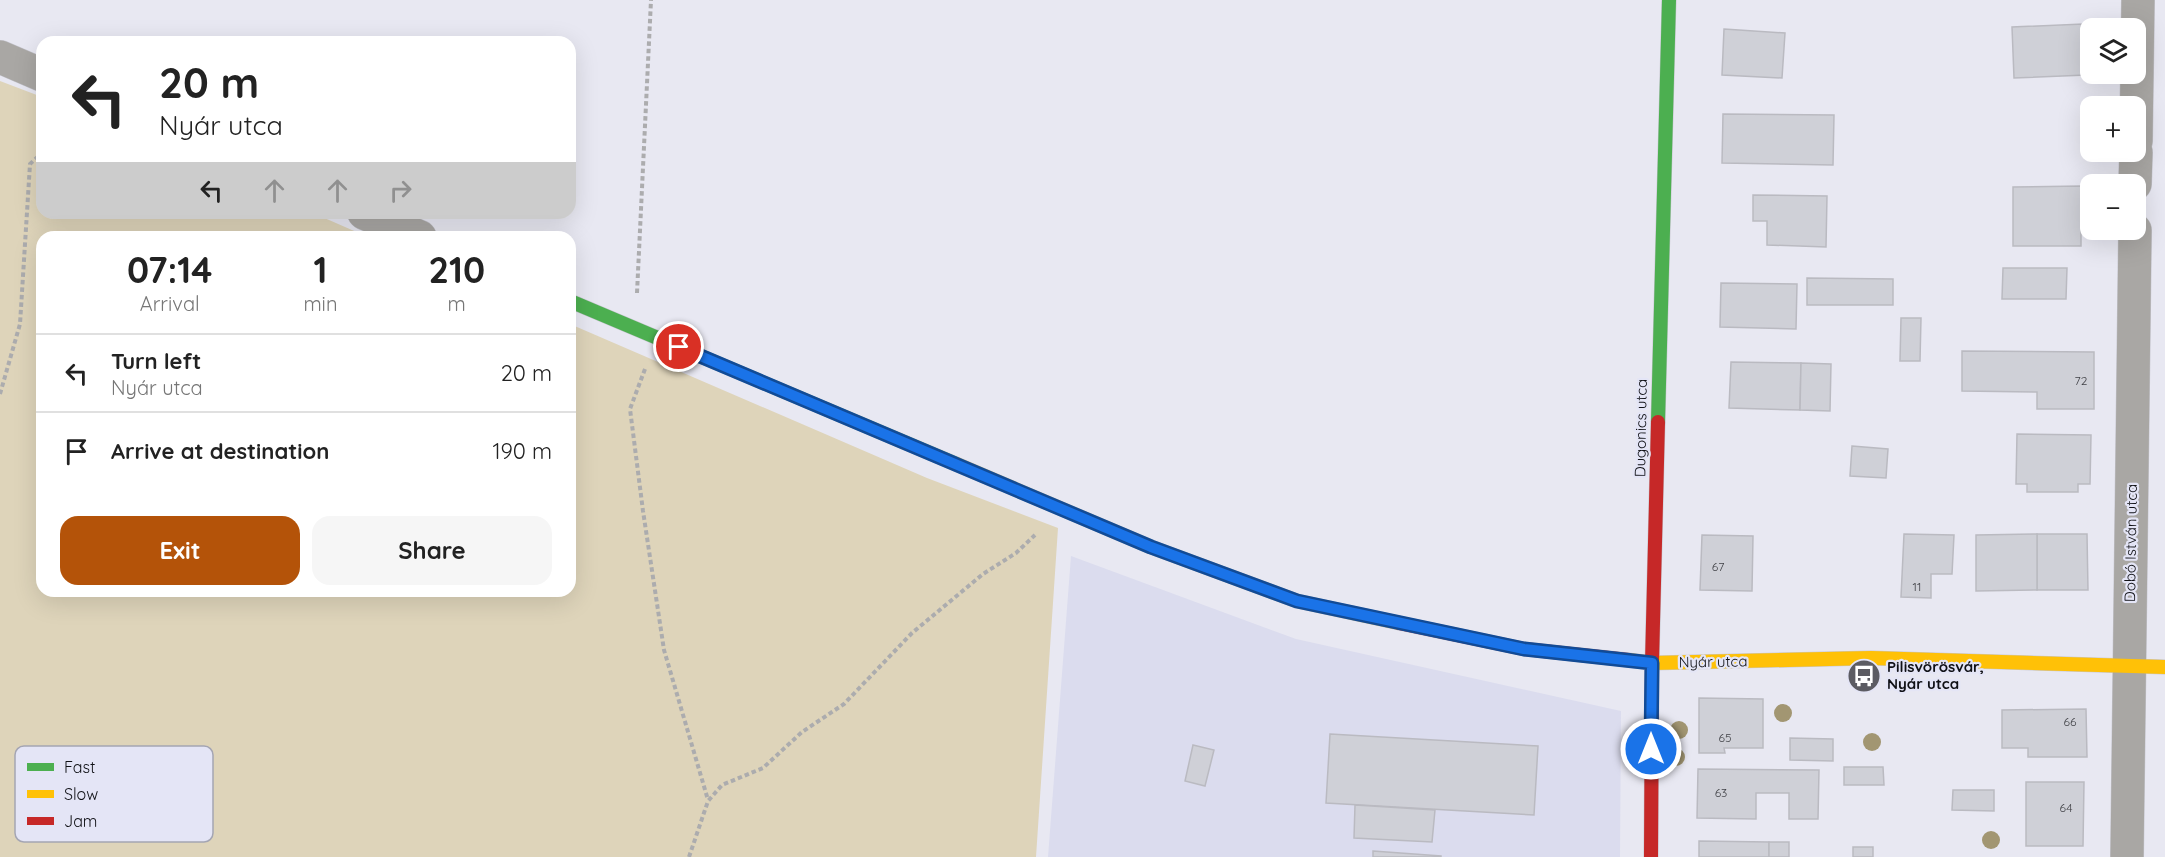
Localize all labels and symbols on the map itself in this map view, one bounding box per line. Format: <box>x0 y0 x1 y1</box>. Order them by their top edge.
pin <box>653 321 704 372</box>
house number: 72 <box>2075 373 2088 388</box>
street label: Dugonics utca <box>1630 379 1651 477</box>
street label: Dobó István utca <box>2120 484 2141 602</box>
house number: 67 <box>1712 559 1724 574</box>
house number: 11 <box>1913 579 1921 594</box>
street label: Nyár utca <box>1678 651 1748 672</box>
place label: Pilisvörösvár, Nyár utca <box>1887 657 1984 693</box>
bus stop icon: Pilisvörösvár, Nyár utca <box>1846 658 1882 694</box>
house number: 66 <box>2064 714 2077 729</box>
position arrow <box>1619 717 1683 781</box>
house number: 65 <box>1719 730 1732 745</box>
legend <box>15 746 213 842</box>
text: Fast <box>64 757 95 777</box>
text: Slow <box>64 784 98 804</box>
house number: 63 <box>1715 785 1727 800</box>
house number: 64 <box>2060 800 2072 815</box>
text: Jam <box>64 811 97 831</box>

